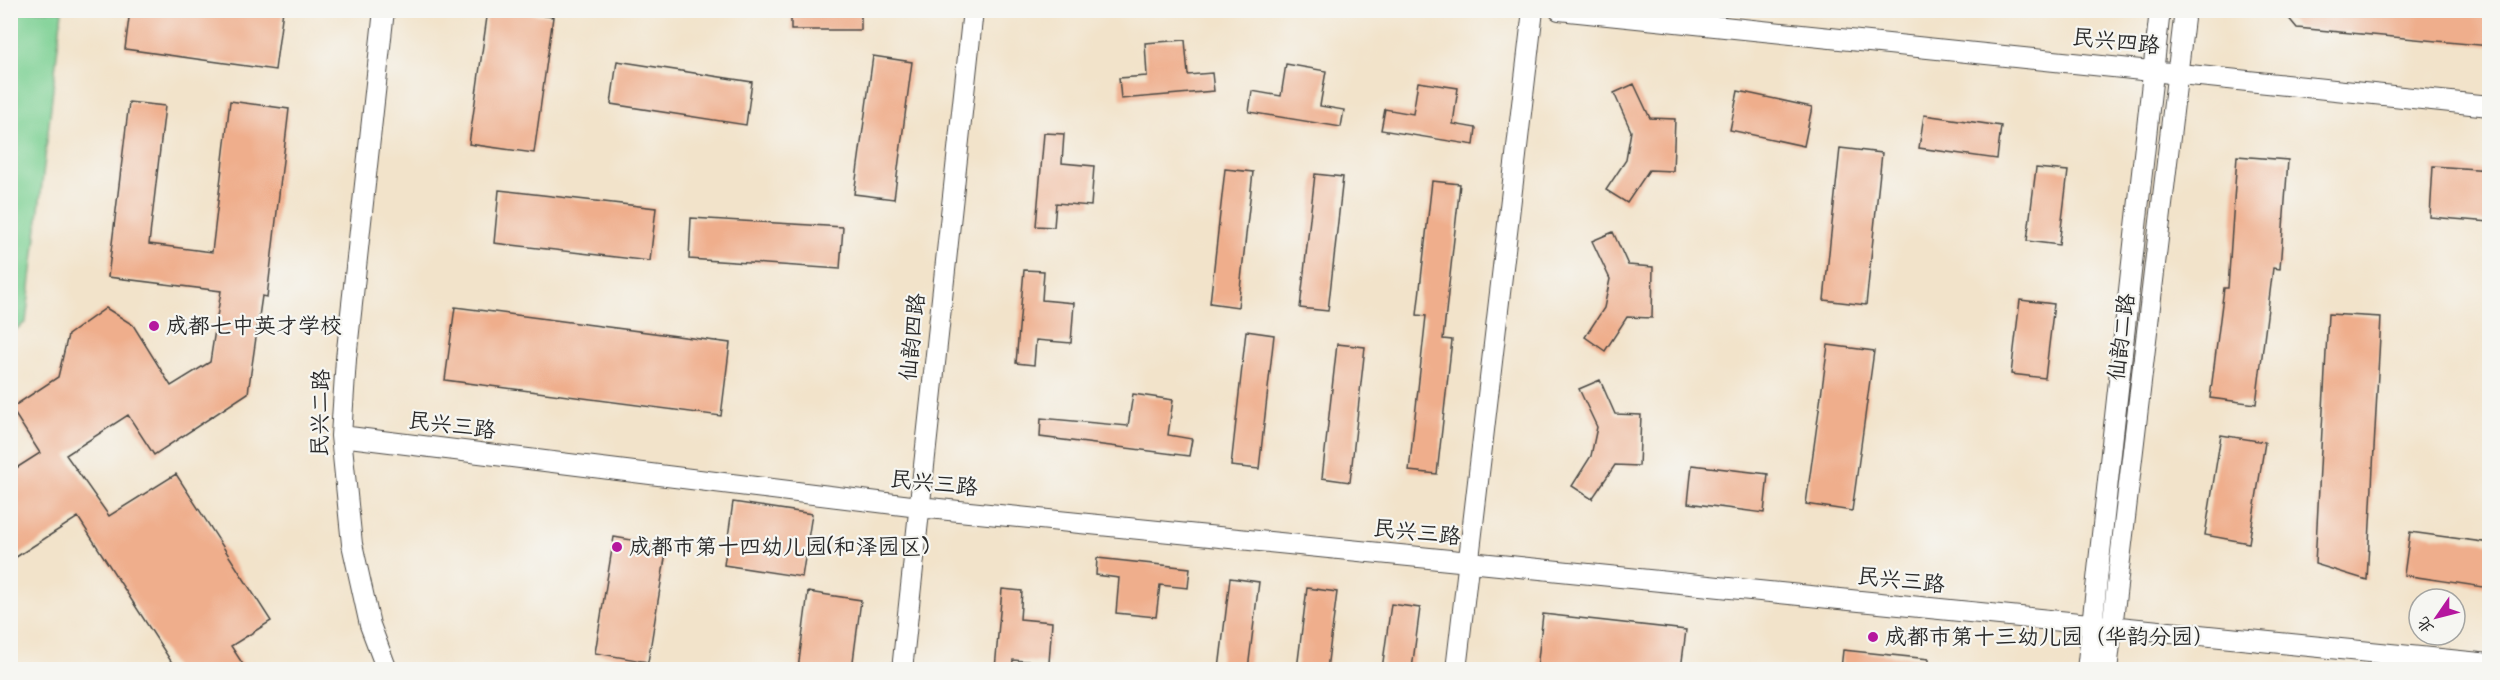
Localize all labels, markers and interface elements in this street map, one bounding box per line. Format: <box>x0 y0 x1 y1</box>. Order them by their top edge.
street label: 民兴四路 <box>2071 22 2161 62</box>
street label: 仙韵二路 <box>2101 291 2143 383</box>
street label: 仙韵四路 <box>893 292 933 382</box>
place label: 成都七中英才学校 <box>166 311 342 342</box>
marker: 成都七中英才学校 <box>147 319 161 333</box>
street label: 民兴二路 <box>305 369 337 457</box>
street label: 民兴三路 <box>406 405 498 447</box>
street label: 民兴三路 <box>889 464 979 504</box>
street label: 民兴三路 <box>1372 513 1462 553</box>
place label: 成都市第十四幼儿园(和泽园区) <box>629 532 930 563</box>
marker: 成都市第十四幼儿园(和泽园区) <box>610 540 624 554</box>
street label: 民兴三路 <box>1856 561 1946 601</box>
north arrow <box>2407 587 2467 647</box>
text: 北 <box>2412 612 2439 638</box>
place label: 成都市第十三幼儿园（华韵分园） <box>1885 622 2215 653</box>
marker: 成都市第十三幼儿园（华韵分园） <box>1866 630 1880 644</box>

